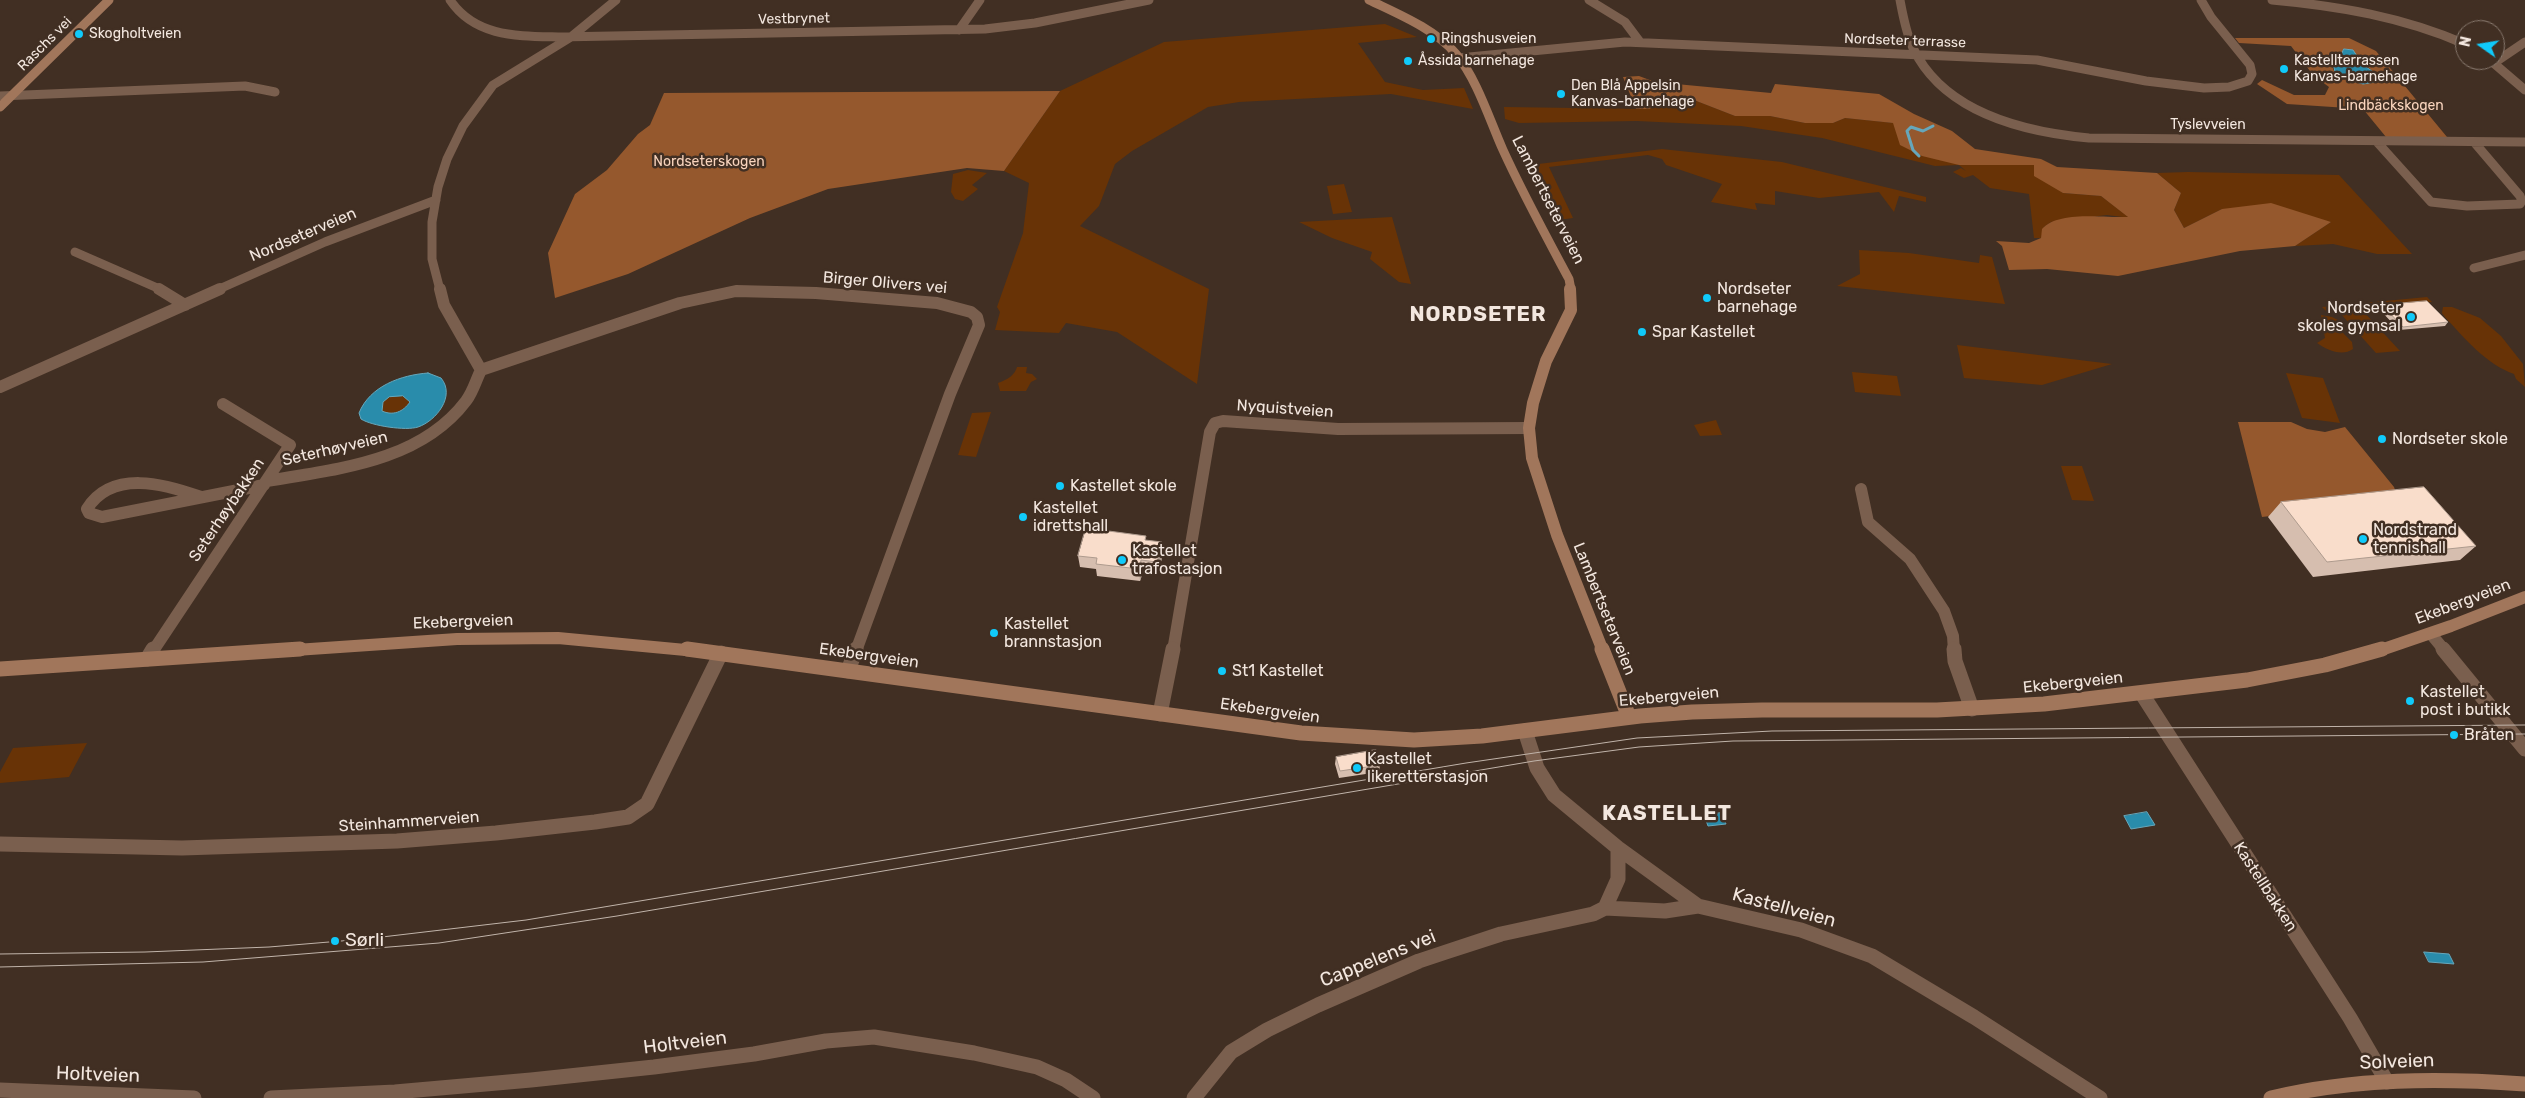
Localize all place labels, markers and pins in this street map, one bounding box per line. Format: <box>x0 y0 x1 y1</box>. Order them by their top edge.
place label: Skogholtveien <box>89 26 181 42</box>
marker: Skogholtveien <box>73 28 85 40</box>
place label: Ringshusveien <box>1441 31 1536 47</box>
marker: Ringshusveien <box>1425 33 1437 45</box>
place label: Åssida barnehage <box>1418 53 1535 69</box>
place label: Kastellterrassen Kanvas-barnehage <box>2294 53 2417 85</box>
marker: Åssida barnehage <box>1402 55 1414 67</box>
marker: Kastellterrassen Kanvas-barnehage <box>2278 63 2290 75</box>
place label: Den Blå Appelsin Kanvas-barnehage <box>1571 78 1694 110</box>
marker: Den Blå Appelsin Kanvas-barnehage <box>1555 88 1567 100</box>
place label: Nordseter barnehage <box>1717 279 1797 317</box>
marker: Nordseter barnehage <box>1701 292 1713 304</box>
place label: Nordseter skoles gymsal <box>2297 298 2401 336</box>
marker: Nordseter skoles gymsal <box>2405 311 2417 323</box>
place label: Spar Kastellet <box>1652 322 1755 342</box>
marker: Spar Kastellet <box>1636 326 1648 338</box>
place label: Nordseter skole <box>2392 429 2508 449</box>
marker: Nordseter skole <box>2376 433 2388 445</box>
place label: Kastellet skole <box>1070 476 1177 496</box>
marker: Kastellet skole <box>1054 480 1066 492</box>
place label: Kastellet idrettshall <box>1033 498 1108 536</box>
marker: Kastellet idrettshall <box>1017 511 1029 523</box>
place label: Nordstrand tennishall <box>2373 520 2457 558</box>
marker: Nordstrand tennishall <box>2357 533 2369 545</box>
place label: Kastellet trafostasjon <box>1132 541 1222 579</box>
marker: Kastellet trafostasjon <box>1116 554 1128 566</box>
place label: Kastellet brannstasjon <box>1004 614 1102 652</box>
marker: Kastellet brannstasjon <box>988 627 1000 639</box>
place label: St1 Kastellet <box>1232 661 1324 681</box>
marker: St1 Kastellet <box>1216 665 1228 677</box>
place label: Kastellet post i butikk <box>2420 682 2511 720</box>
marker: Kastellet post i butikk <box>2404 695 2416 707</box>
place label: Bråten <box>2464 725 2514 745</box>
marker: Bråten <box>2448 729 2460 741</box>
place label: Kastellet likeretterstasjon <box>1367 749 1488 787</box>
marker: Kastellet likeretterstasjon <box>1351 762 1363 774</box>
place label: Sørli <box>345 930 384 952</box>
marker: Sørli <box>329 935 341 947</box>

